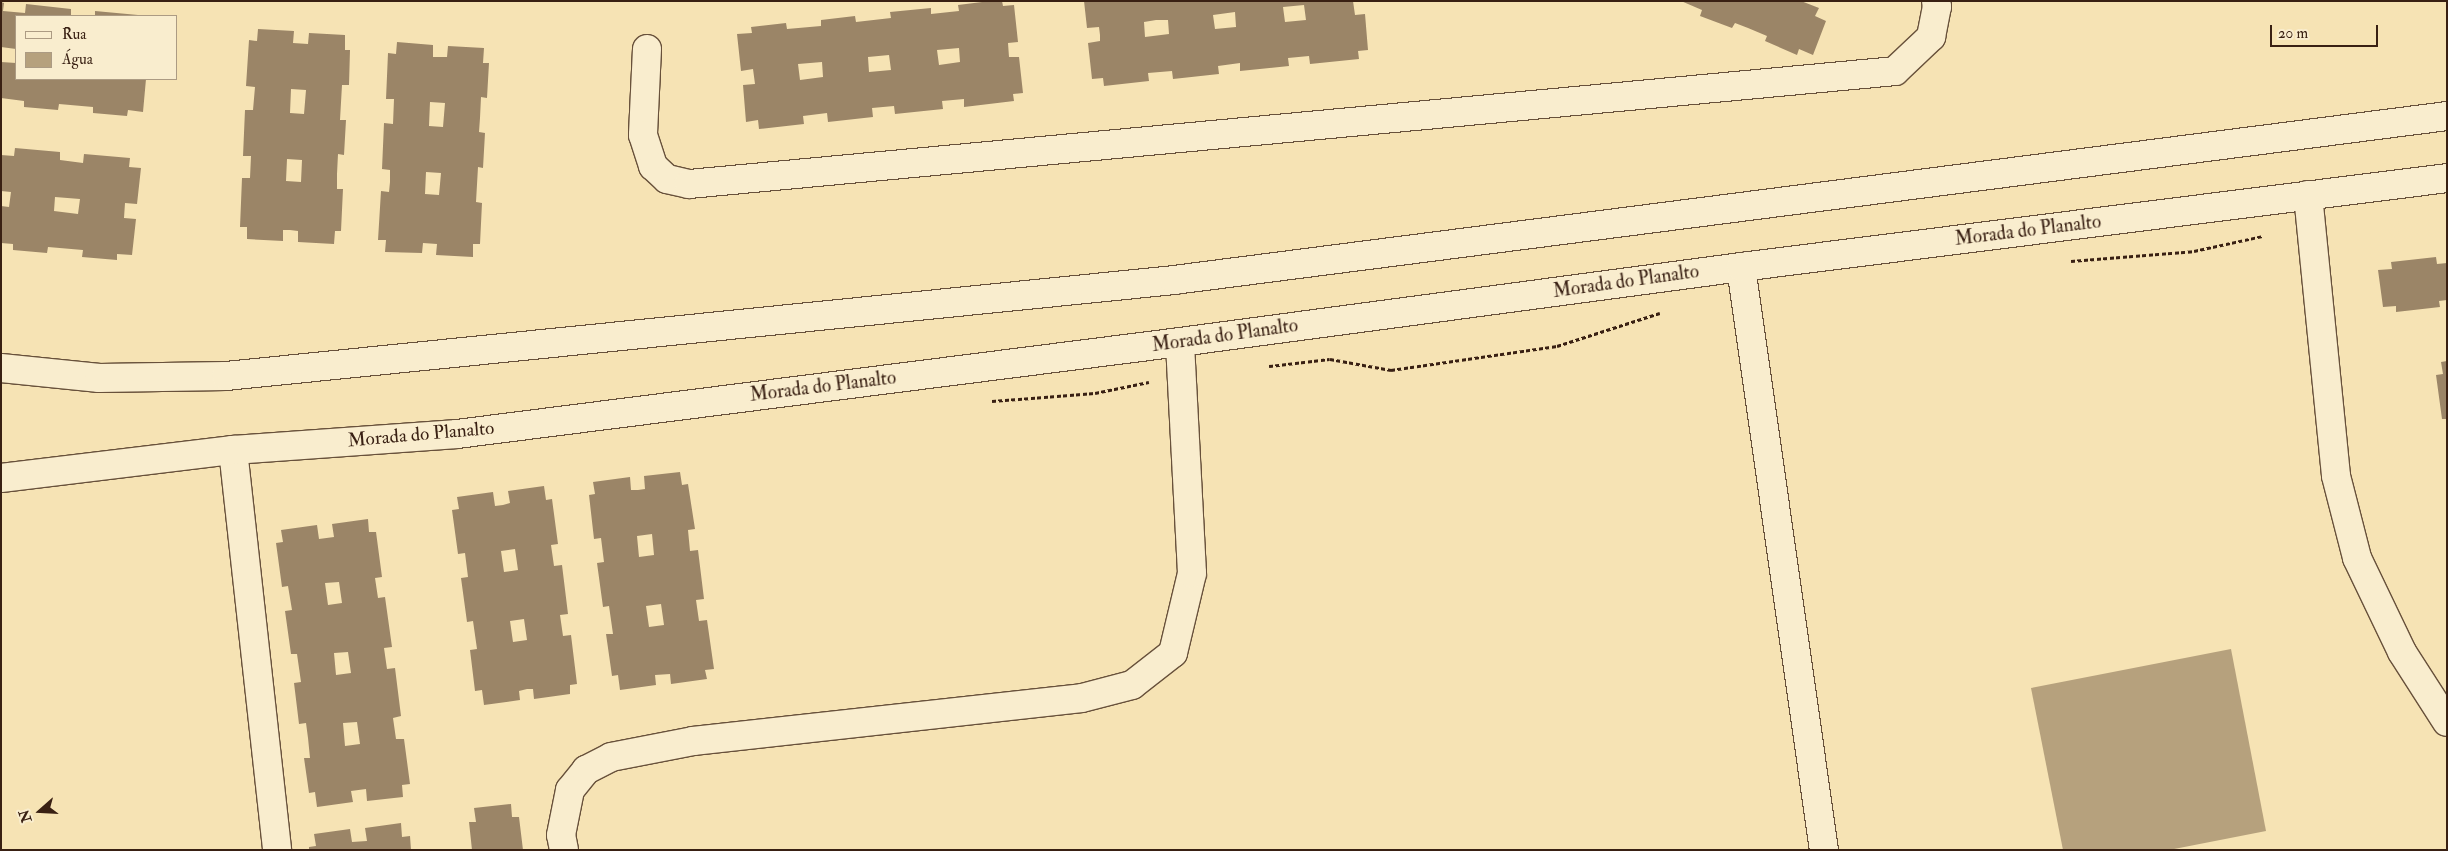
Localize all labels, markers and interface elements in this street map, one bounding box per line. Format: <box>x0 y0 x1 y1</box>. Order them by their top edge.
legend <box>15 15 178 80</box>
scale bar <box>2273 15 2380 47</box>
text: 20 m <box>2278 24 2308 43</box>
text: Rua <box>62 25 87 44</box>
text: Água <box>62 50 93 69</box>
street label: Morada do Planalto <box>1954 211 2102 251</box>
street label: Morada do Planalto <box>1552 260 1700 304</box>
street label: Morada do Planalto <box>1151 314 1299 358</box>
street label: Morada do Planalto <box>749 367 897 407</box>
street label: Morada do Planalto <box>347 417 495 453</box>
north arrow <box>15 786 65 836</box>
text: N <box>15 807 35 825</box>

